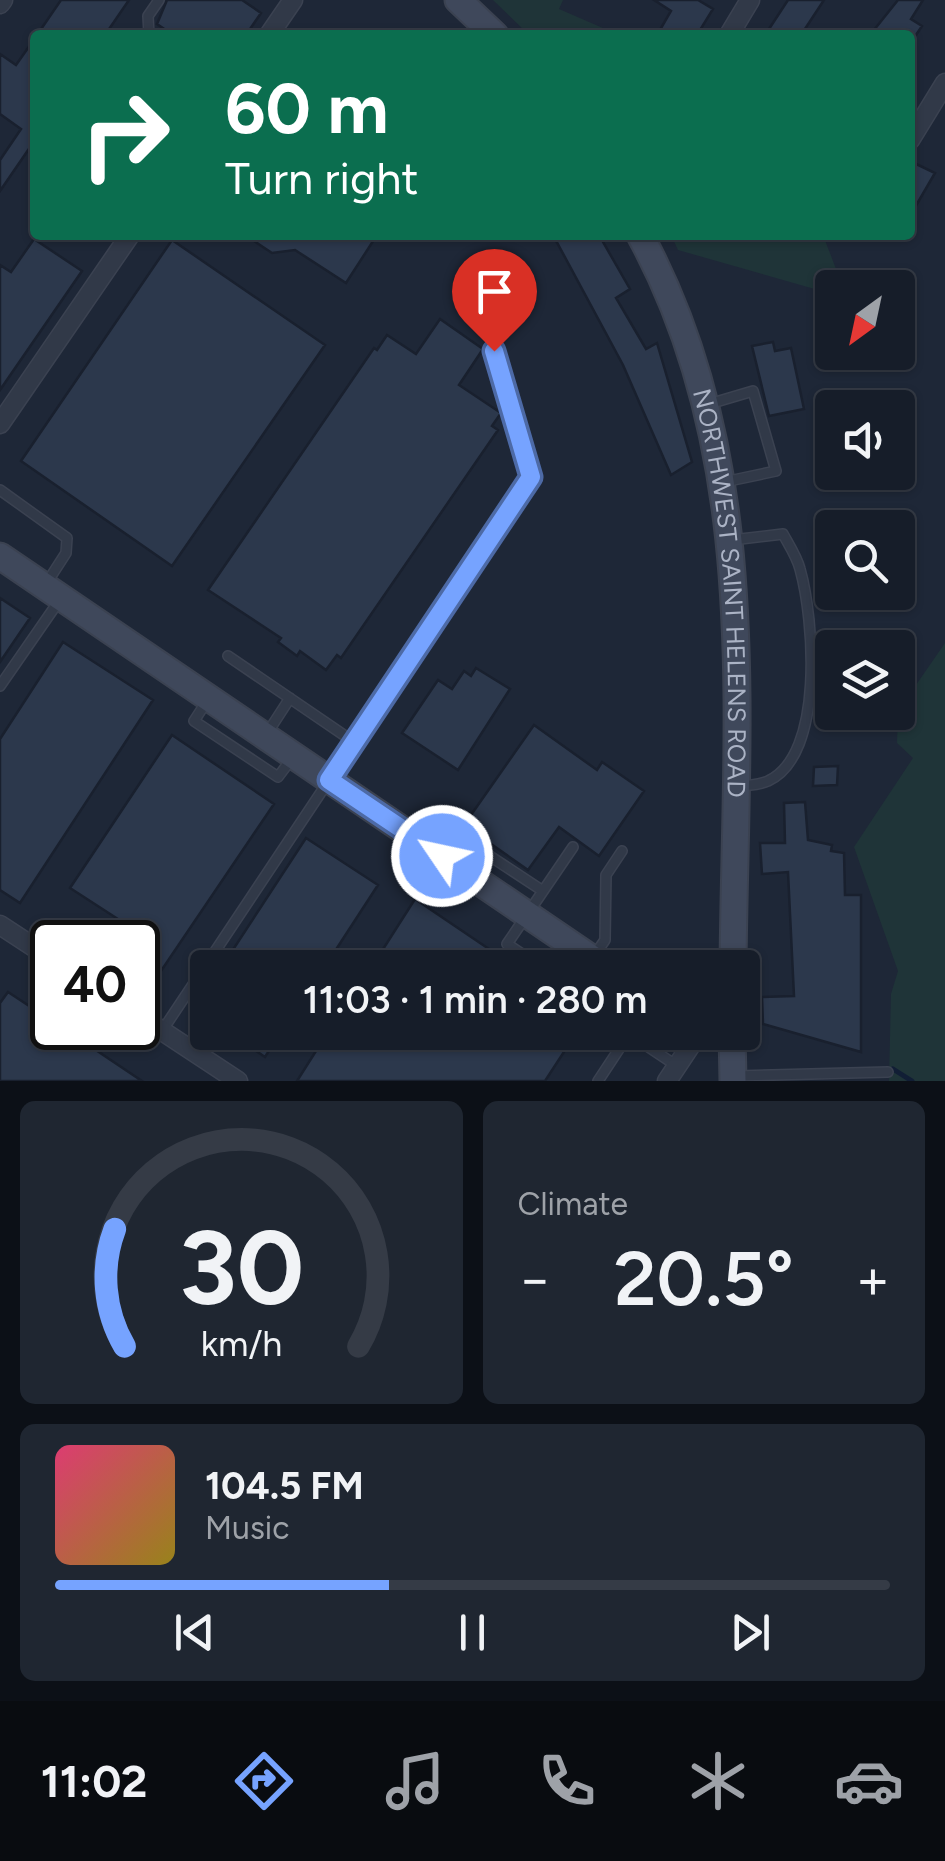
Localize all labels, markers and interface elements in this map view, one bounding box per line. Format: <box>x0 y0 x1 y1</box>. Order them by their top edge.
text: 60 m <box>225 66 389 151</box>
icon: right <box>60 70 190 200</box>
text: Turn right <box>225 151 418 205</box>
pin <box>452 249 537 352</box>
icon: arrive <box>467 264 522 319</box>
north arrow <box>815 270 915 370</box>
map controls <box>815 270 915 730</box>
street label: NORTHWEST SAINT HELENS ROAD <box>687 386 752 798</box>
button: sound <box>815 390 915 490</box>
button: search <box>815 510 915 610</box>
button: layers <box>815 630 915 730</box>
position arrow <box>390 804 494 908</box>
speed limit sign: 40 <box>30 920 160 1050</box>
text: 11:03 · 1 min · 280 m <box>303 977 647 1023</box>
text: Climate <box>518 1185 628 1223</box>
text: 30 <box>179 1205 304 1330</box>
text: 20.5° <box>614 1234 794 1324</box>
text: − <box>518 1246 552 1312</box>
text: + <box>856 1246 890 1312</box>
text: km/h <box>200 1322 282 1365</box>
text: 104.5 FM <box>205 1463 364 1509</box>
text: Music <box>205 1509 290 1547</box>
icon: previous <box>167 1605 222 1660</box>
icon: pause <box>445 1605 500 1660</box>
icon: next <box>723 1605 778 1660</box>
icon: directions <box>229 1746 299 1816</box>
icon: music <box>380 1746 450 1816</box>
icon: phone <box>532 1746 602 1816</box>
icon: climate <box>683 1746 753 1816</box>
icon: car <box>834 1746 904 1816</box>
text: 11:02 <box>41 1754 147 1808</box>

